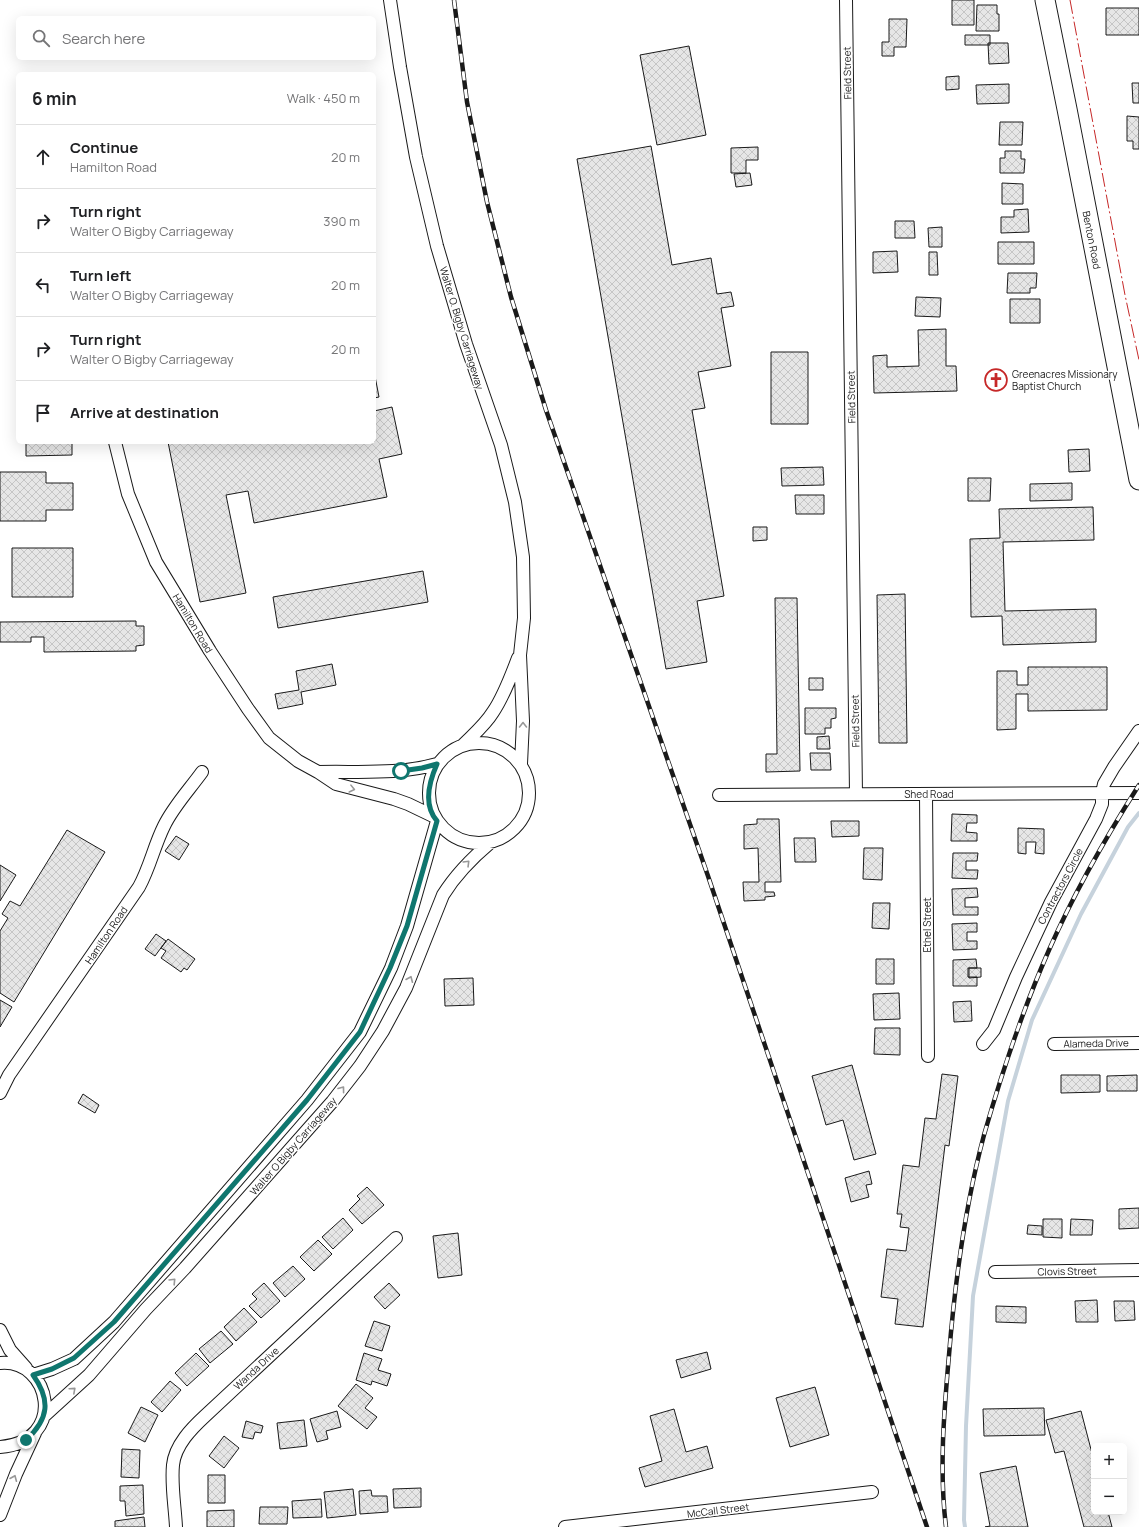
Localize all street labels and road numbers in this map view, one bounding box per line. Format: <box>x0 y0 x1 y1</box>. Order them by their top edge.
street label: Field Street <box>840 46 854 100</box>
street label: Benton Road <box>1079 210 1105 270</box>
street label: Walter O. Bigby Carriageway <box>437 265 488 392</box>
street label: Field Street <box>844 370 858 424</box>
street label: Hamilton Road <box>170 591 216 655</box>
street label: Field Street <box>848 694 862 748</box>
street label: Shed Road <box>904 787 954 801</box>
street label: Contractors Circle <box>1034 845 1086 927</box>
street label: Ethel Street <box>920 897 934 953</box>
street label: Hamilton Road <box>81 903 131 967</box>
street label: Alameda Drive <box>1063 1035 1129 1051</box>
street label: Walter O Bigby Carriageway <box>246 1093 340 1198</box>
street label: Clovis Street <box>1037 1263 1097 1279</box>
street label: Wanda Drive <box>230 1343 282 1393</box>
street label: McCall Street <box>686 1499 750 1521</box>

